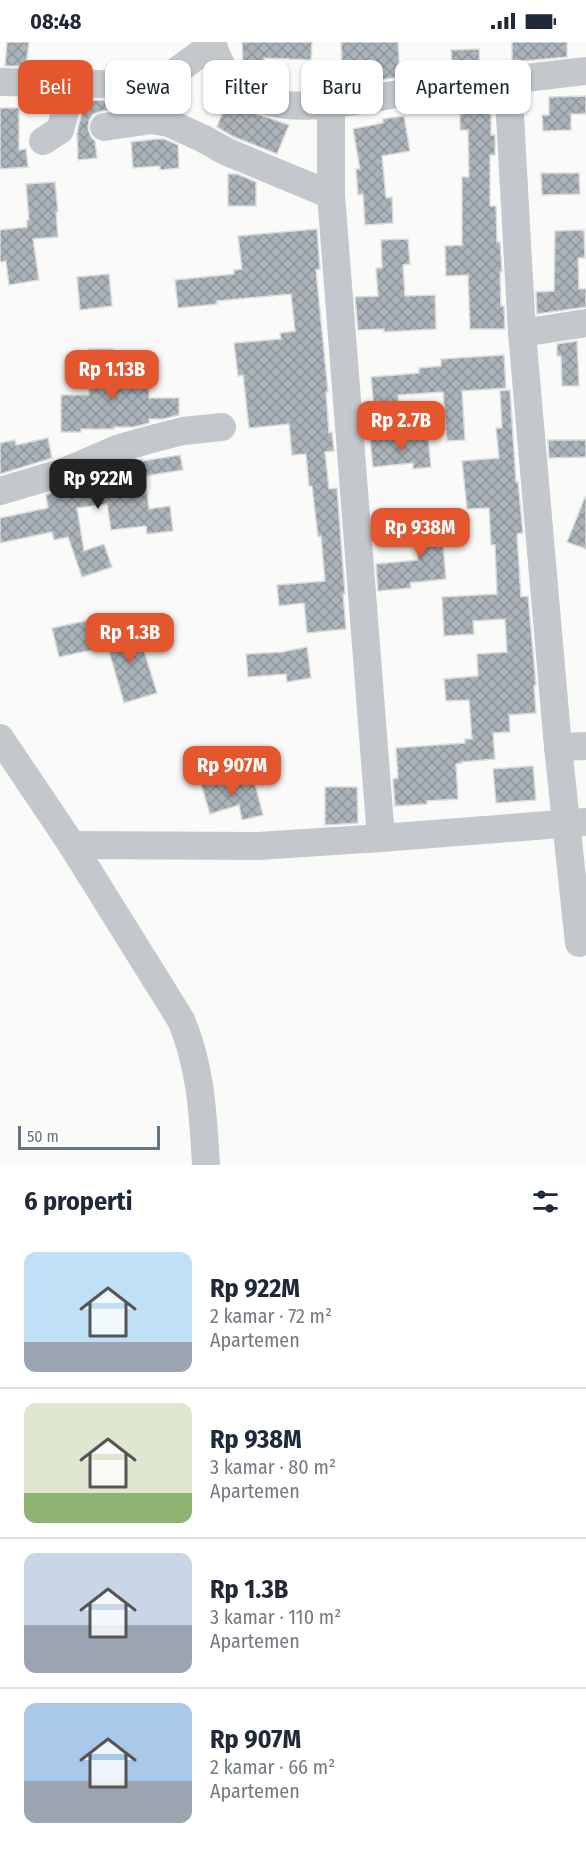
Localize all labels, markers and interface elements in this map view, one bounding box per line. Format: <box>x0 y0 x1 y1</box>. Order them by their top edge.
text: 08:48 <box>30 8 81 35</box>
chip: Beli <box>18 60 93 114</box>
chip: Sewa <box>105 60 191 114</box>
chip: Filter <box>203 60 289 114</box>
chip: Baru <box>301 60 383 114</box>
chip: Apartemen <box>395 60 531 114</box>
pin: Rp 1.13B <box>50 350 174 401</box>
text: Rp 1.13B <box>79 357 145 381</box>
pin: Rp 2.7B <box>346 401 456 452</box>
text: Rp 2.7B <box>371 408 431 432</box>
pin: Rp 922M <box>43 459 153 510</box>
text: Rp 922M <box>63 466 133 490</box>
pin: Rp 938M <box>365 508 475 559</box>
text: Rp 938M <box>385 515 455 539</box>
pin: Rp 1.3B <box>75 613 185 664</box>
text: Rp 1.3B <box>100 620 160 644</box>
pin: Rp 907M <box>177 746 287 797</box>
text: Rp 907M <box>197 753 267 777</box>
scale bar <box>18 1123 160 1150</box>
text: 50 m <box>27 1127 59 1146</box>
icon: filters <box>529 1185 562 1218</box>
text: 6 properti <box>24 1186 133 1217</box>
text: Rp 922M <box>210 1273 300 1304</box>
icon: home <box>72 1276 144 1348</box>
text: 2 kamar · 72 m² <box>210 1304 332 1328</box>
text: Apartemen <box>210 1328 300 1352</box>
text: Rp 938M <box>210 1424 302 1455</box>
icon: home <box>72 1427 144 1499</box>
text: 3 kamar · 80 m² <box>210 1455 336 1479</box>
text: Apartemen <box>210 1479 300 1503</box>
text: Rp 1.3B <box>210 1574 288 1605</box>
icon: home <box>72 1577 144 1649</box>
text: 3 kamar · 110 m² <box>210 1605 341 1629</box>
text: Apartemen <box>210 1629 300 1653</box>
text: Rp 907M <box>210 1724 301 1755</box>
icon: home <box>72 1727 144 1799</box>
text: 2 kamar · 66 m² <box>210 1755 335 1779</box>
text: Apartemen <box>210 1779 300 1803</box>

